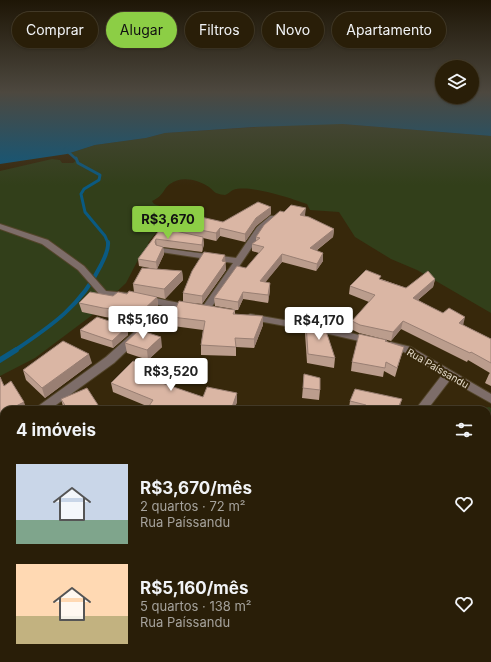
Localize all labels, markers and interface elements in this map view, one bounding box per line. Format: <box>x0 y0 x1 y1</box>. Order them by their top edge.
chip: Comprar <box>12 12 98 48</box>
chip: Alugar <box>106 12 177 48</box>
chip: Filtros <box>185 12 254 48</box>
chip: Novo <box>262 12 324 48</box>
chip: Apartamento <box>332 12 446 48</box>
map controls <box>435 60 479 104</box>
button: layers <box>435 60 479 104</box>
pin: R$3,670 <box>131 206 205 240</box>
text: R$3,670 <box>141 211 195 227</box>
pin: R$5,160 <box>106 306 180 340</box>
pin: R$4,170 <box>282 307 356 341</box>
text: R$5,160 <box>117 311 169 327</box>
text: R$4,170 <box>294 312 344 328</box>
street label: Rua Paíssandu <box>405 345 471 391</box>
pin: R$3,520 <box>134 358 208 392</box>
text: R$3,520 <box>144 363 198 379</box>
icon: filters <box>453 419 475 441</box>
text: 4 imóveis <box>16 420 96 440</box>
text: R$3,670/mês <box>140 478 252 498</box>
icon: home <box>48 480 96 528</box>
icon: heart <box>453 493 475 515</box>
text: 2 quartos · 72 m² <box>140 498 246 514</box>
text: Rua Paíssandu <box>140 514 230 530</box>
text: R$5,160/mês <box>140 578 249 598</box>
icon: home <box>48 580 96 628</box>
icon: heart <box>453 593 475 615</box>
text: 5 quartos · 138 m² <box>140 598 252 614</box>
text: Rua Paíssandu <box>140 614 230 630</box>

